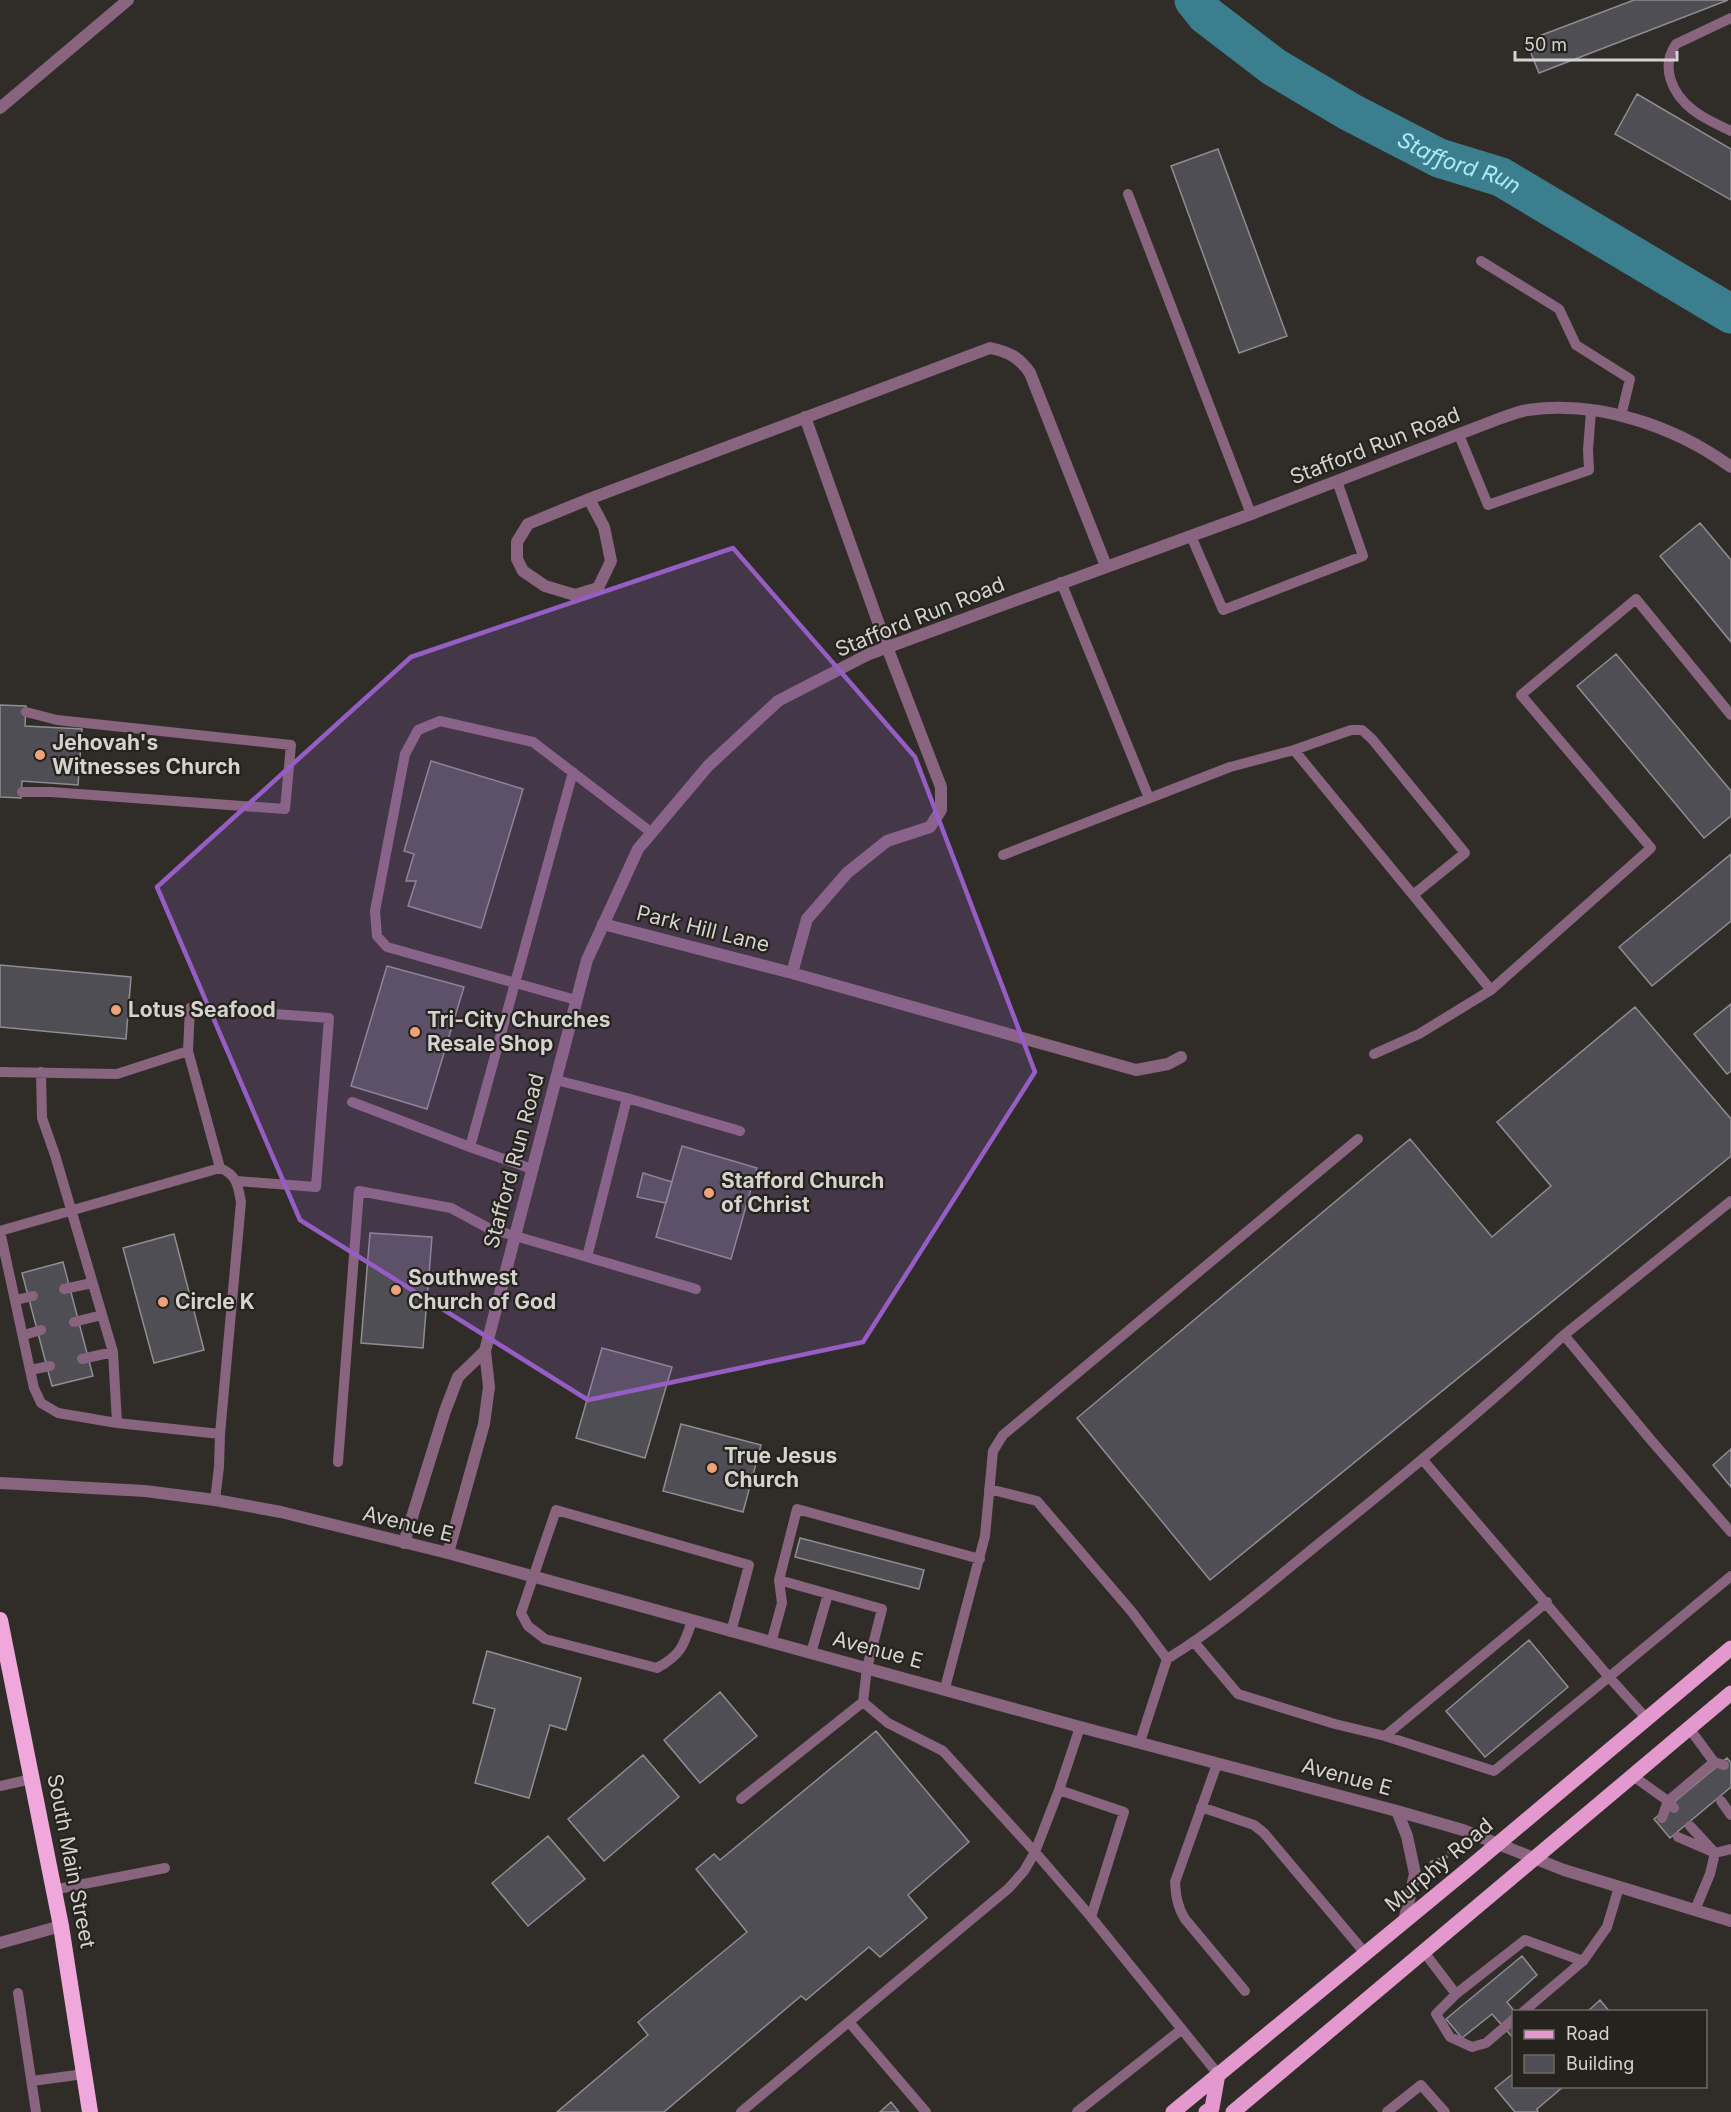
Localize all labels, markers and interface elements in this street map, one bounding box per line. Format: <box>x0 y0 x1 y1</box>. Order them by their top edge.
scale bar <box>1515 24 1677 62</box>
text: 50 m <box>1524 34 1567 55</box>
water label: Stafford Run <box>1393 126 1526 199</box>
street label: Stafford Run Road <box>1286 402 1463 489</box>
street label: Stafford Run Road <box>832 571 1008 662</box>
place label: Jehovah's Witnesses Church <box>52 730 241 779</box>
marker: Jehovah's Witnesses Church <box>33 748 47 762</box>
street label: Park Hill Lane <box>634 900 772 957</box>
place label: Lotus Seafood <box>128 997 276 1022</box>
marker: Lotus Seafood <box>109 1003 123 1017</box>
place label: Tri-City Churches Resale Shop <box>427 1007 610 1056</box>
marker: Tri-City Churches Resale Shop <box>408 1025 422 1039</box>
street label: Stafford Run Road <box>478 1071 549 1251</box>
place label: Stafford Church of Christ <box>721 1168 884 1217</box>
marker: Stafford Church of Christ <box>702 1186 716 1200</box>
place label: Southwest Church of God <box>408 1265 556 1314</box>
marker: Southwest Church of God <box>389 1283 403 1297</box>
place label: Circle K <box>175 1289 255 1314</box>
marker: Circle K <box>156 1295 170 1309</box>
place label: True Jesus Church <box>724 1443 837 1492</box>
marker: True Jesus Church <box>705 1461 719 1475</box>
street label: Avenue E <box>360 1500 456 1547</box>
street label: Avenue E <box>830 1625 926 1674</box>
street label: Avenue E <box>1299 1752 1395 1801</box>
street label: South Main Street <box>42 1772 101 1950</box>
street label: Murphy Road <box>1380 1812 1498 1917</box>
legend <box>1512 2010 1707 2088</box>
text: Road <box>1566 2023 1609 2044</box>
text: Building <box>1566 2053 1634 2074</box>

